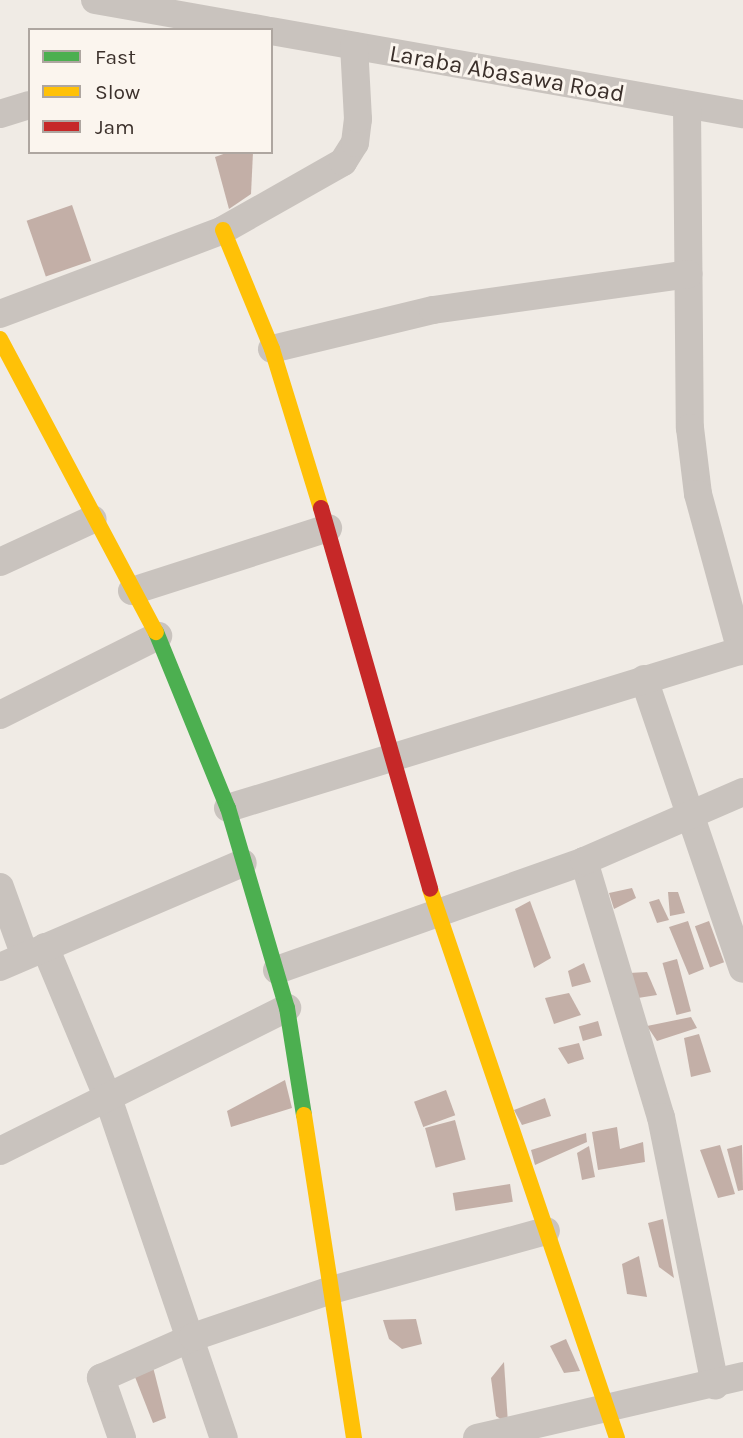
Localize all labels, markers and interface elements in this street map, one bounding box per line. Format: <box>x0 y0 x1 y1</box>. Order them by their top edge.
legend <box>28 28 273 154</box>
street label: Laraba Abasawa Road <box>387 39 627 109</box>
text: Fast <box>95 45 136 69</box>
text: Slow <box>95 80 140 104</box>
text: Jam <box>95 115 135 139</box>

